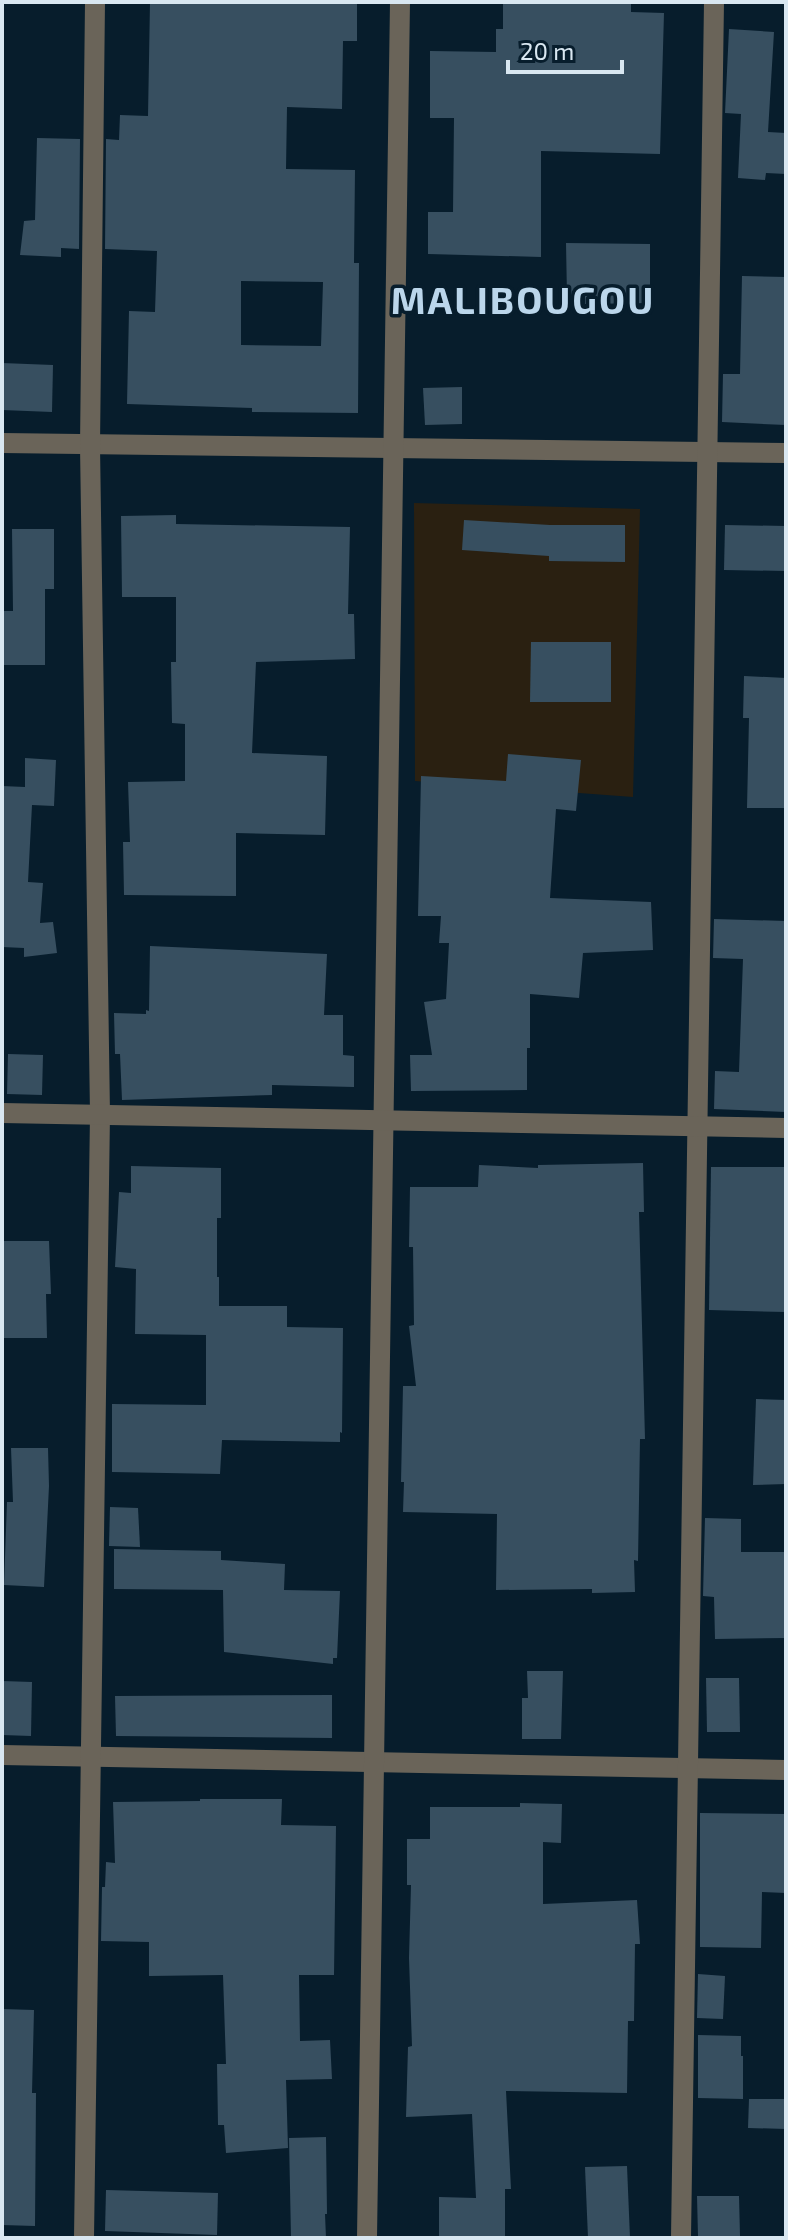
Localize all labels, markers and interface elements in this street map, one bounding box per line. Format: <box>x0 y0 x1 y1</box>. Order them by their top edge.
scale bar <box>508 24 622 74</box>
text: 20 m <box>520 36 574 65</box>
district label: MALIBOUGOU <box>391 276 655 322</box>

